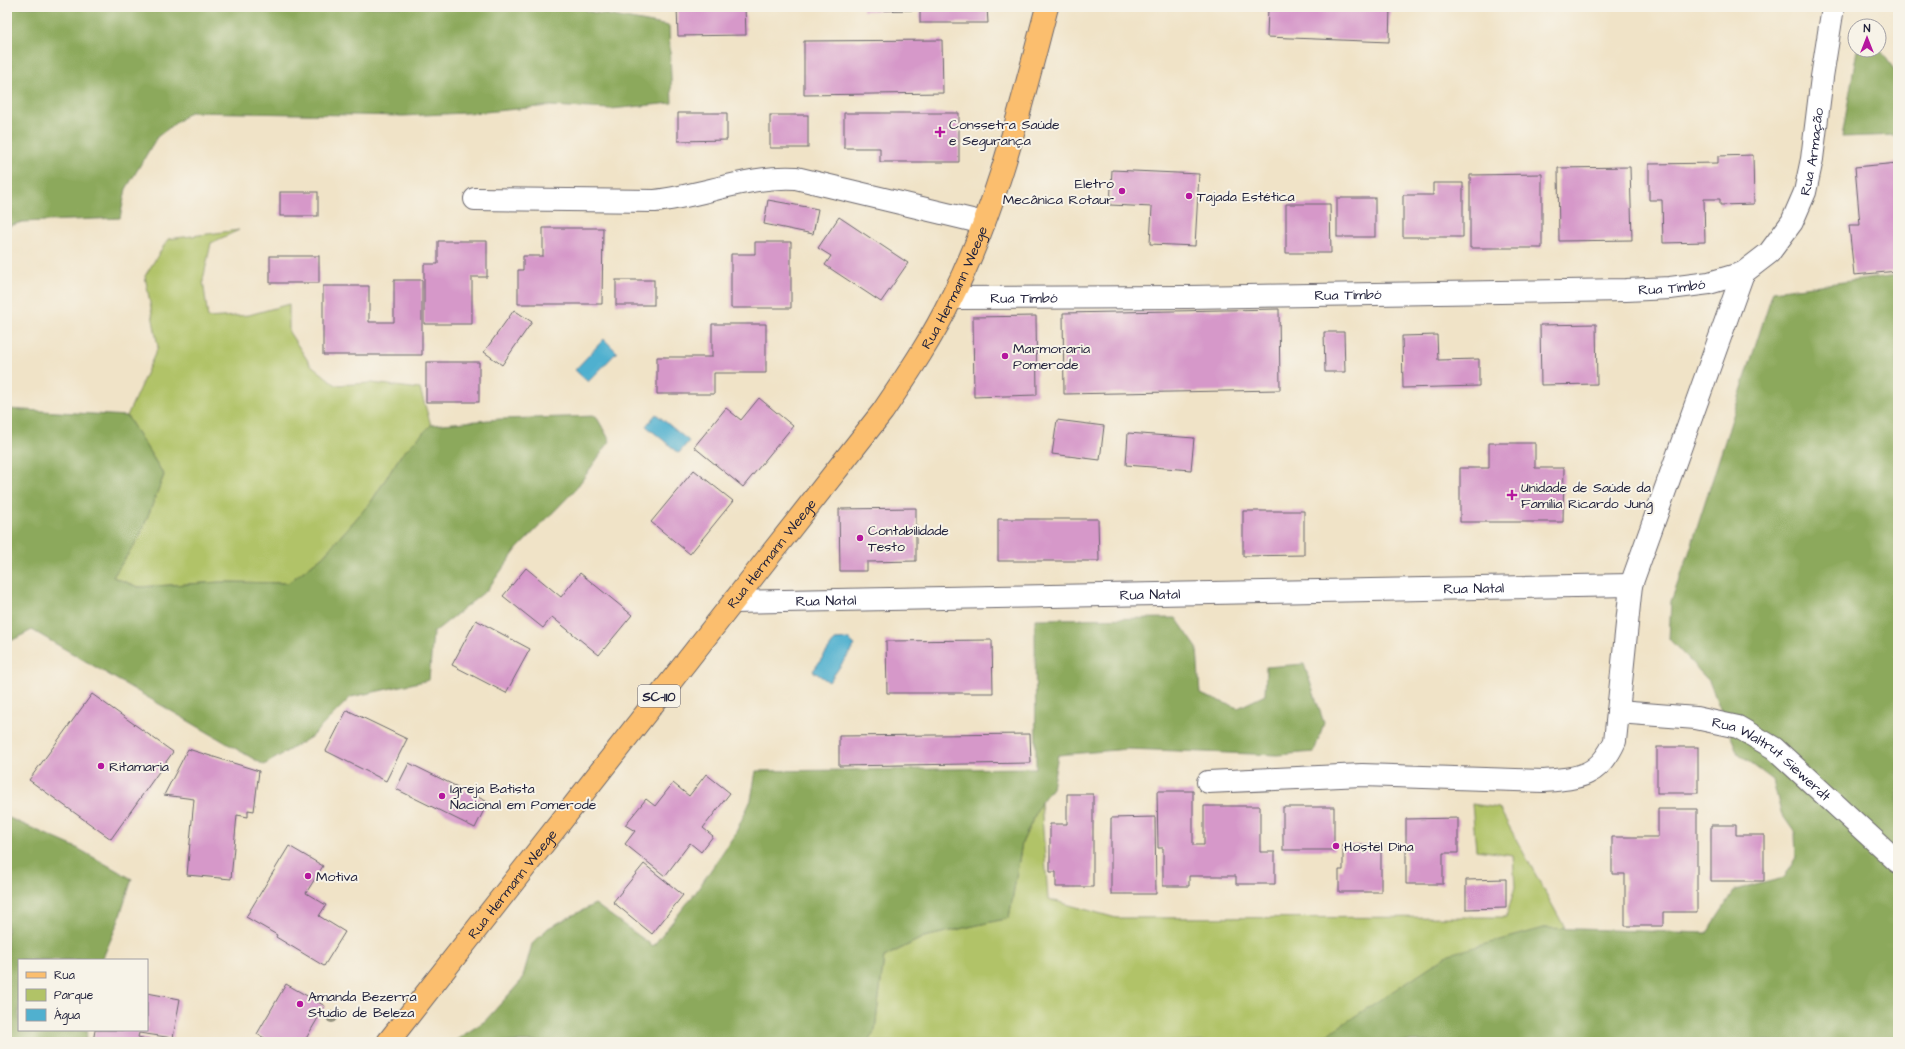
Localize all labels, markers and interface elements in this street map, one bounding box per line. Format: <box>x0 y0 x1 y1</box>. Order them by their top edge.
north arrow <box>1847 18 1887 58</box>
text: N <box>1864 21 1871 36</box>
street label: Rua Armação <box>1796 107 1829 197</box>
place label: Conssetra Saúde e Segurança <box>949 115 1060 151</box>
marker: Conssetra Saúde e Segurança <box>934 126 946 138</box>
place label: Eletro Mecânica Rotaur <box>1003 174 1114 210</box>
marker: Eletro Mecânica Rotaur <box>1117 186 1127 196</box>
place label: Tajada Estética <box>1197 187 1295 207</box>
marker: Tajada Estética <box>1184 191 1194 201</box>
street label: Rua Hermann Weege <box>917 223 993 353</box>
street label: Rua Timbó <box>1638 275 1707 300</box>
street label: Rua Timbó <box>1314 285 1382 306</box>
street label: Rua Timbó <box>990 289 1058 309</box>
place label: Marmoraria Pomerode <box>1013 339 1090 375</box>
marker: Marmoraria Pomerode <box>1000 351 1010 361</box>
place label: Unidade de Saúde da Família Ricardo Jung <box>1521 478 1653 514</box>
marker: Unidade de Saúde da Família Ricardo Jung <box>1506 489 1518 501</box>
street label: Rua Hermann Weege <box>723 495 822 613</box>
place label: Contabilidade Testo <box>868 521 949 557</box>
marker: Contabilidade Testo <box>855 533 865 543</box>
street label: Rua Natal <box>1443 578 1504 600</box>
street label: Rua Natal <box>1119 585 1180 606</box>
street label: Rua Natal <box>795 591 857 612</box>
road number: SC-110 <box>638 685 680 707</box>
street label: Rua Waltrut Siewerdt <box>1710 713 1835 807</box>
place label: Ritamaria <box>109 757 169 777</box>
marker: Ritamaria <box>96 761 106 771</box>
place label: Igreja Batista Nacional em Pomerode <box>450 779 597 815</box>
marker: Igreja Batista Nacional em Pomerode <box>437 791 447 801</box>
street label: Rua Hermann Weege <box>464 825 562 944</box>
place label: Hostel Dina <box>1344 837 1414 857</box>
marker: Hostel Dina <box>1331 841 1341 851</box>
place label: Motiva <box>316 867 358 887</box>
marker: Motiva <box>303 871 313 881</box>
legend <box>18 959 148 1031</box>
text: Rua <box>54 967 75 984</box>
text: Parque <box>54 987 94 1004</box>
place label: Amanda Bezerra Studio de Beleza <box>308 987 417 1023</box>
marker: Amanda Bezerra Studio de Beleza <box>295 999 305 1009</box>
text: Água <box>54 1007 80 1025</box>

